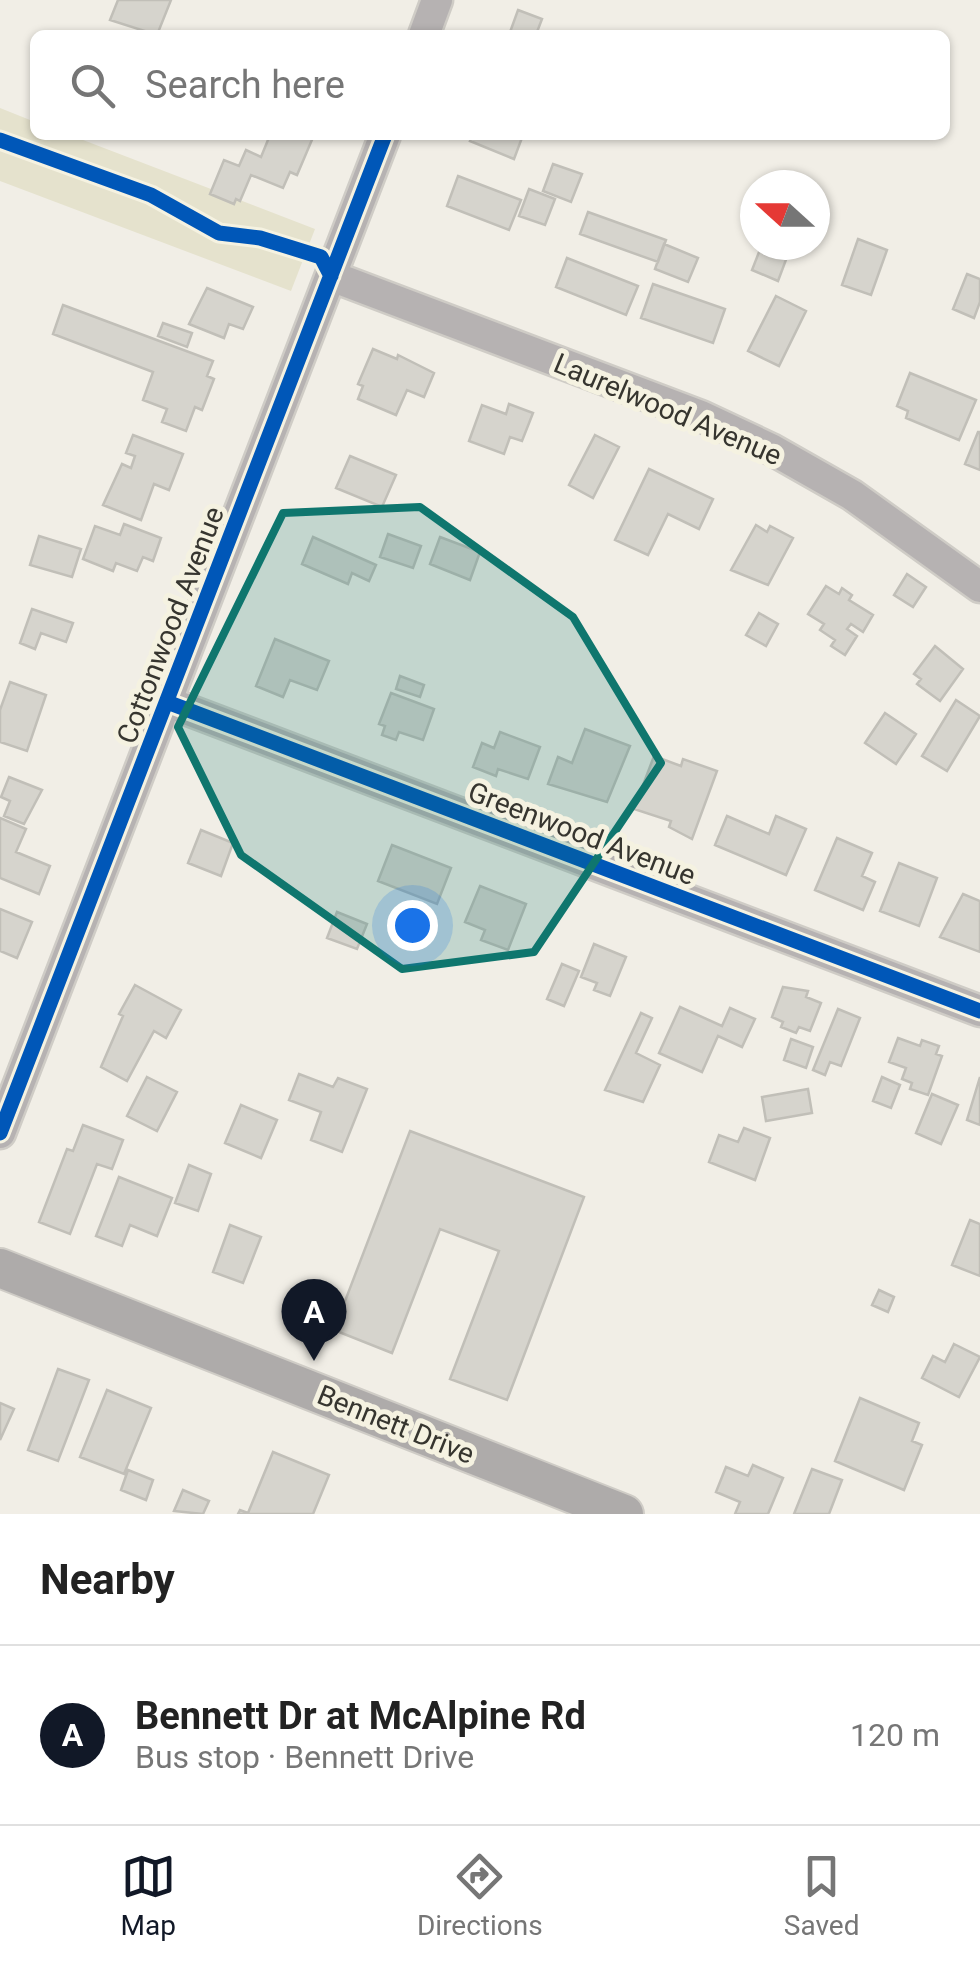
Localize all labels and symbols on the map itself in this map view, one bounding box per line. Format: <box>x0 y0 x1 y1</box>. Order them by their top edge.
north arrow <box>740 170 830 260</box>
street label: Laurelwood Avenue <box>549 347 787 472</box>
street label: Cottonwood Avenue <box>110 502 231 748</box>
street label: Greenwood Avenue <box>464 775 700 892</box>
your location <box>387 900 438 951</box>
pin: A <box>282 1278 346 1361</box>
street label: Bennett Drive <box>313 1378 479 1471</box>

